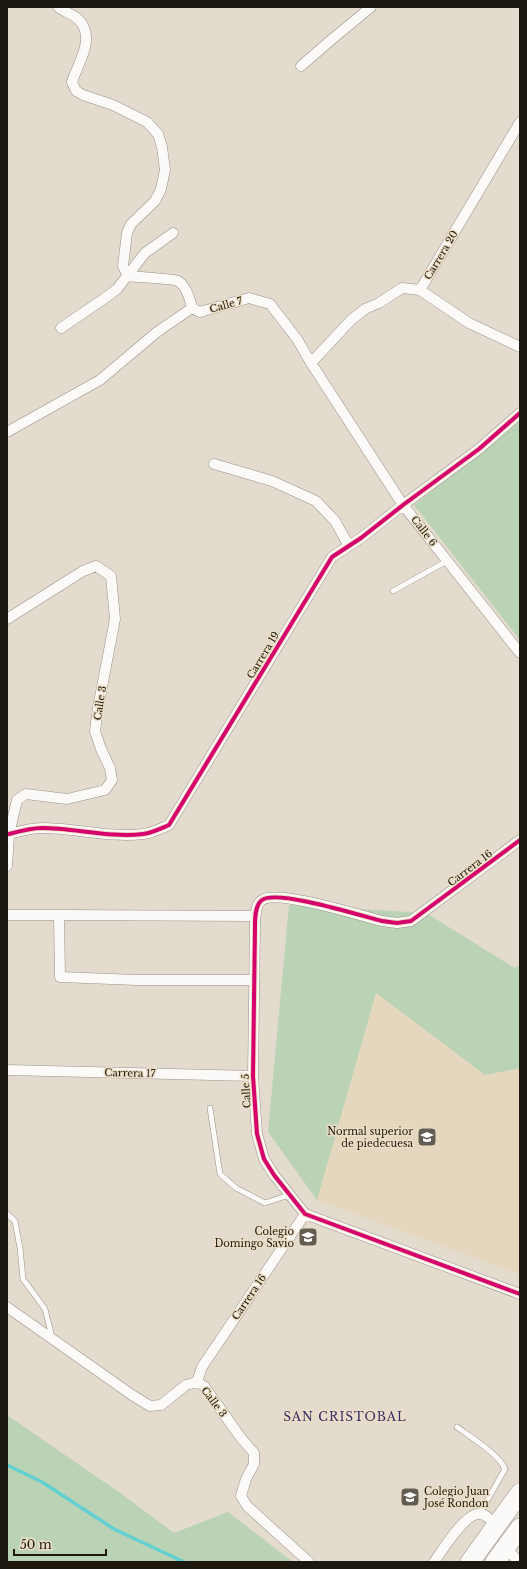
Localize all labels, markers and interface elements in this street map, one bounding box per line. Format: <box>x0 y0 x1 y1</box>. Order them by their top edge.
street label: Carrera 20 <box>421 228 461 282</box>
street label: Calle 7 <box>208 294 245 316</box>
street label: Calle 6 <box>408 513 440 549</box>
street label: Carrera 19 <box>244 629 282 681</box>
street label: Calle 3 <box>91 685 109 721</box>
street label: Carrera 16 <box>445 847 495 889</box>
street label: Carrera 17 <box>104 1066 157 1080</box>
street label: Calle 5 <box>239 1073 253 1108</box>
place label: Normal superior de piedecuesa <box>327 1125 413 1150</box>
school or university icon: Normal superior de piedecuesa <box>416 1126 438 1148</box>
place label: Colegio Domingo Savio <box>214 1225 294 1250</box>
school or university icon: Colegio Domingo Savio <box>297 1226 319 1248</box>
street label: Carrera 16 <box>229 1272 269 1322</box>
street label: Calle 3 <box>198 1384 230 1420</box>
district label: SAN CRISTOBAL <box>283 1409 407 1424</box>
place label: Colegio Juan José Rondon <box>422 1485 489 1510</box>
school or university icon: Colegio Juan José Rondon <box>399 1486 421 1508</box>
scale bar <box>14 1531 106 1557</box>
text: 50 m <box>20 1537 52 1552</box>

